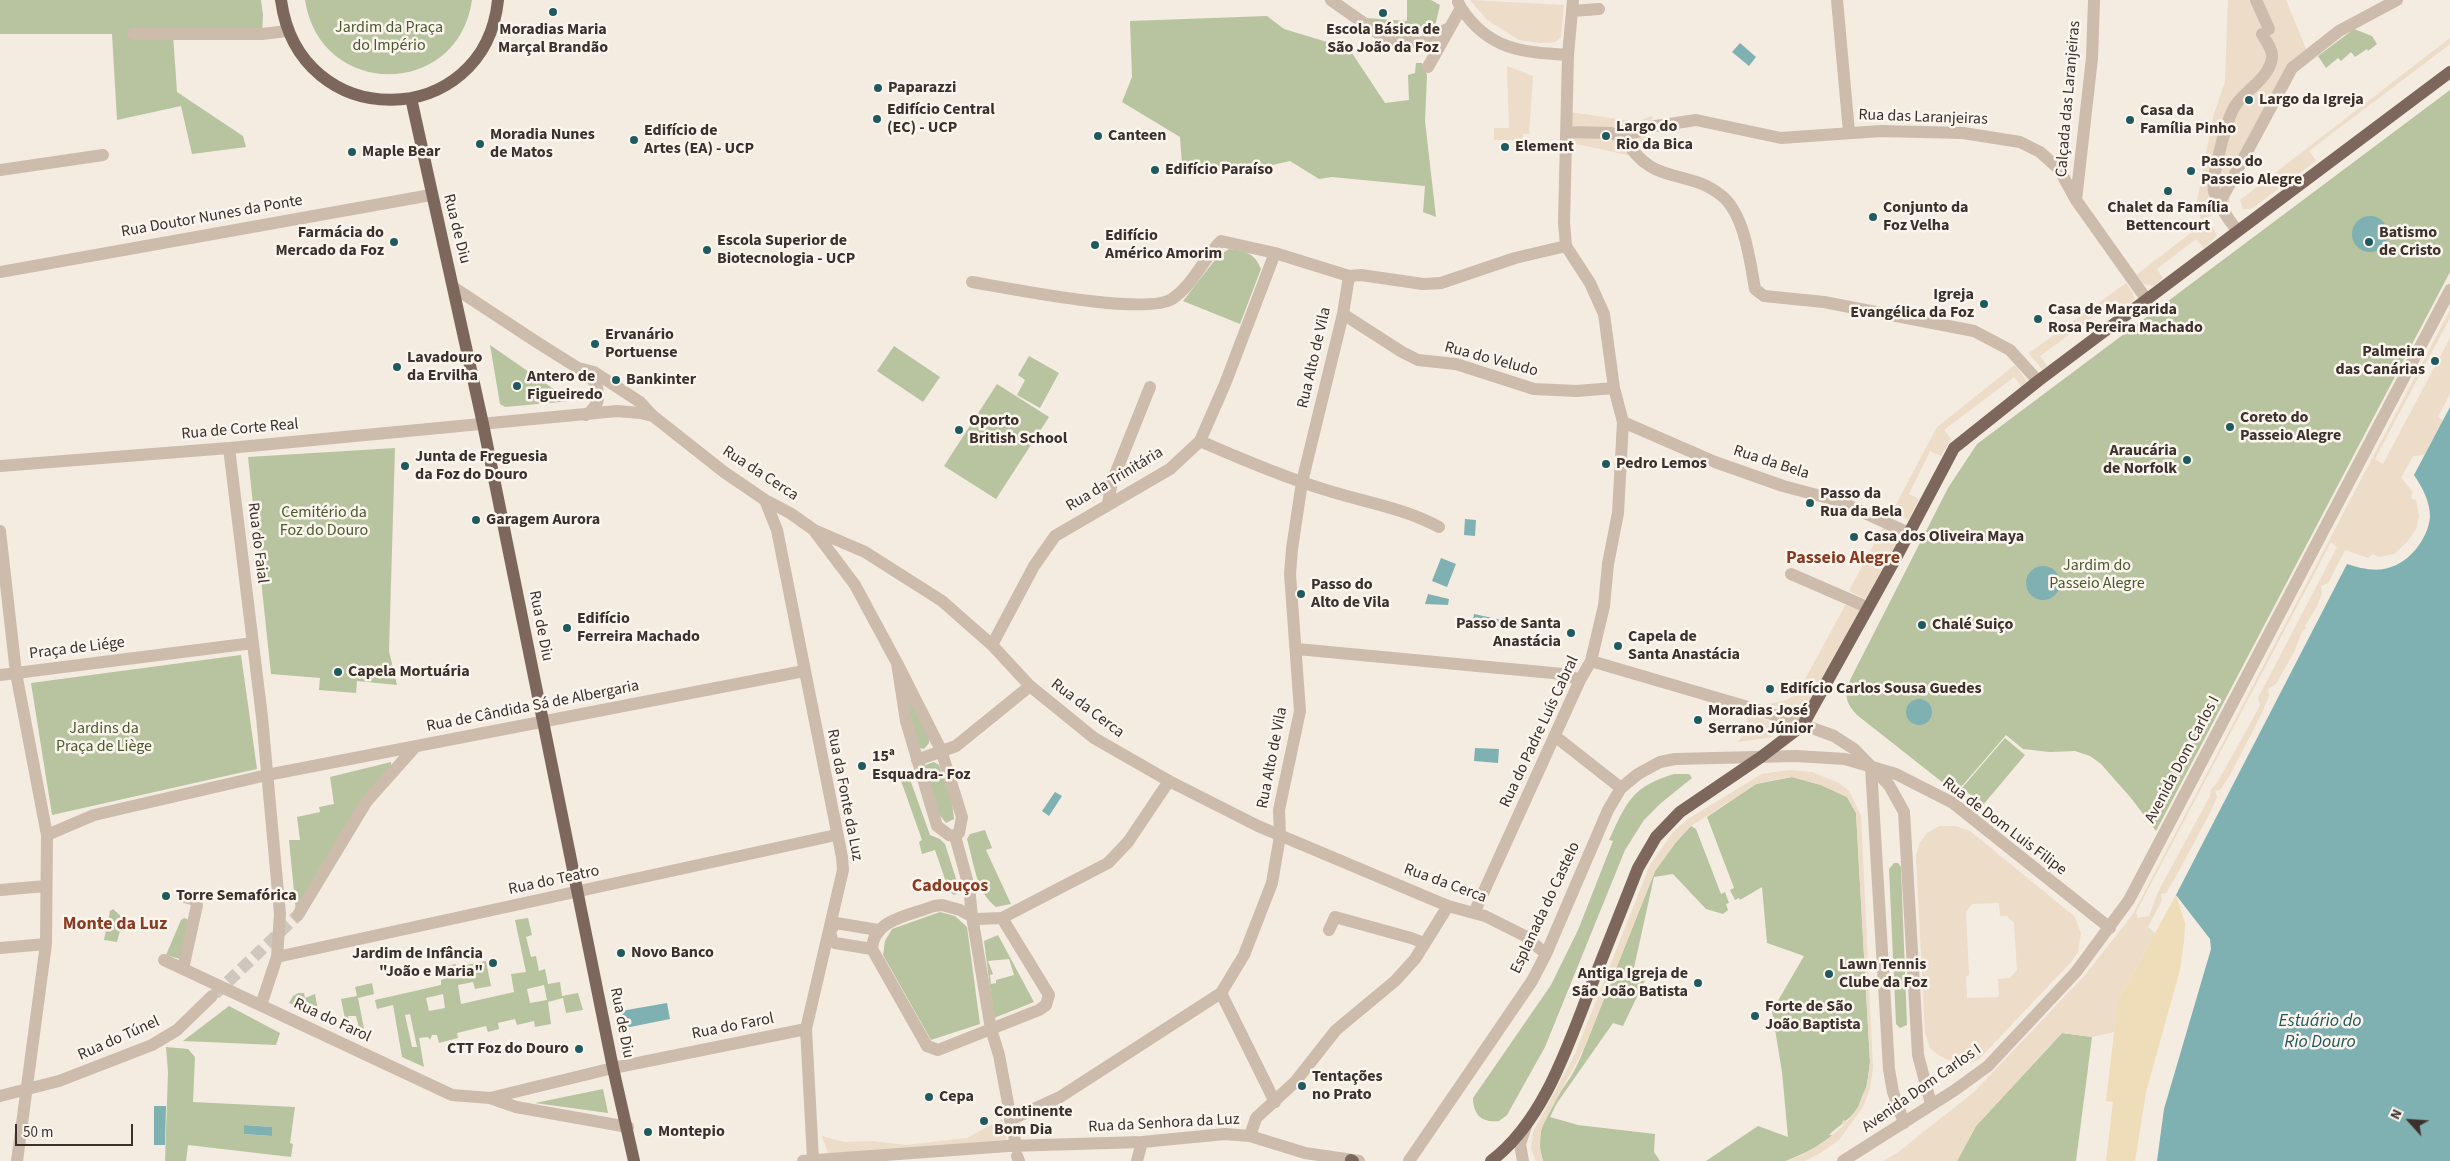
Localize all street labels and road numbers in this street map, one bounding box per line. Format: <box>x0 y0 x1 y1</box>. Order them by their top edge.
street label: Calçada das Laranjeiras <box>2053 20 2085 178</box>
street label: Rua das Laranjeiras <box>1858 106 1988 130</box>
street label: Rua Doutor Nunes da Ponte <box>120 192 304 242</box>
street label: Rua de Diu <box>438 192 474 266</box>
street label: Rua Alto de Vila <box>1294 306 1336 410</box>
street label: Rua do Veludo <box>1442 338 1540 382</box>
street label: Rua de Corte Real <box>181 415 299 445</box>
street label: Rua da Cerca <box>718 442 802 506</box>
street label: Rua da Bela <box>1731 442 1811 484</box>
street label: Rua da Trinitária <box>1063 443 1167 517</box>
street label: Rua do Faial <box>243 501 271 585</box>
street label: Rua de Diu <box>524 589 556 663</box>
street label: Praça de Liége <box>28 634 126 664</box>
street label: Rua do Padre Luís Cabral <box>1496 653 1584 811</box>
street label: Rua da Cerca <box>1047 675 1127 743</box>
street label: Rua de Cândida Sá de Albergaria <box>425 677 641 737</box>
street label: Avenida Dom Carlos I <box>2141 693 2225 827</box>
street label: Rua Alto de Vila <box>1254 705 1292 811</box>
street label: Rua da Fonte da Luz <box>822 727 866 863</box>
street label: Rua de Dom Luis Filipe <box>1938 774 2070 880</box>
street label: Esplanada do Castelo <box>1507 839 1585 977</box>
street label: Rua da Cerca <box>1401 860 1489 908</box>
street label: Rua do Teatro <box>507 862 601 900</box>
street label: Rua de Diu <box>605 986 637 1060</box>
street label: Rua do Farol <box>290 995 374 1047</box>
street label: Rua do Farol <box>690 1010 776 1044</box>
street label: Rua do Túnel <box>75 1013 163 1065</box>
street label: Avenida Dom Carlos I <box>1859 1041 1985 1137</box>
street label: Rua da Senhora da Luz <box>1088 1110 1240 1138</box>

